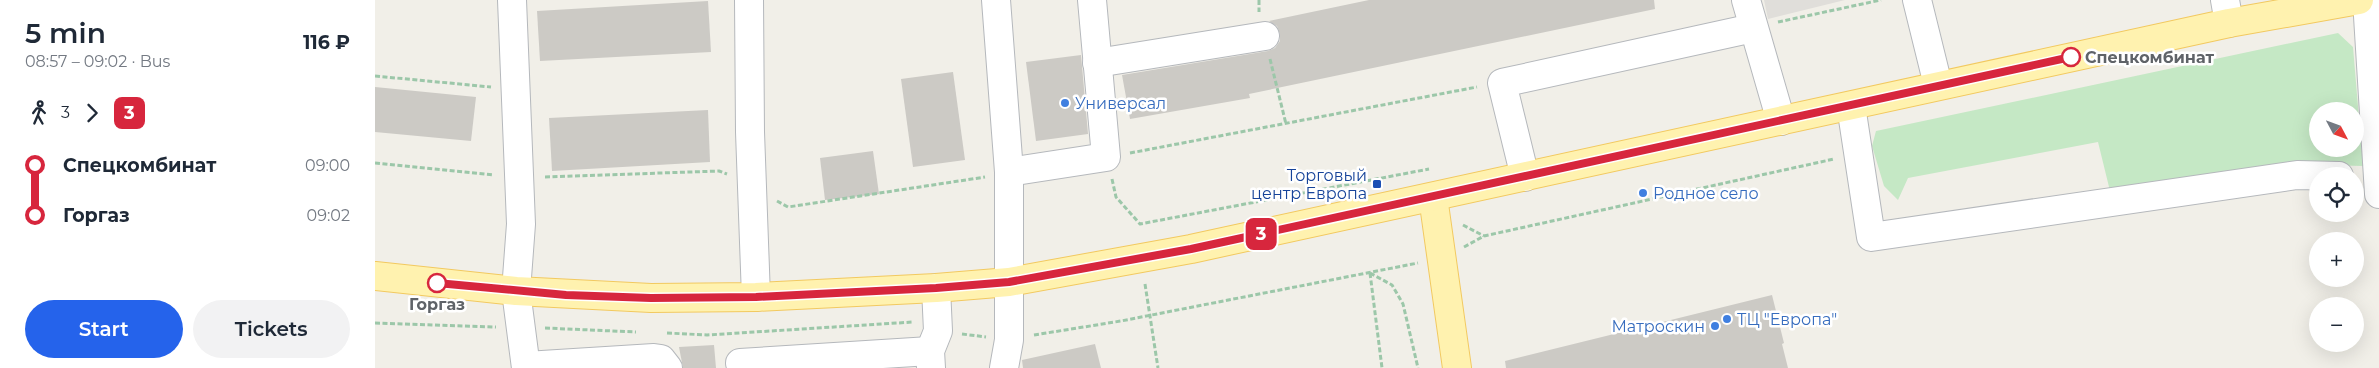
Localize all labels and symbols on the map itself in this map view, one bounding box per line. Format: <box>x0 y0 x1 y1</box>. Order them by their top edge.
marker: Спецкомбинат <box>2061 47 2081 67</box>
place label: Спецкомбинат <box>2085 48 2215 67</box>
place label: Универсал <box>1075 94 1166 113</box>
marker: Универсал <box>1059 97 1071 109</box>
north arrow <box>2309 102 2364 158</box>
place label: Торговый центр Европа <box>1251 166 1367 203</box>
marker: Торговый центр Европа <box>1371 178 1383 190</box>
place label: Родное село <box>1653 184 1759 203</box>
marker: Родное село <box>1637 187 1649 199</box>
line badge: 3 <box>1245 218 1277 250</box>
marker: Горгаз <box>427 273 447 293</box>
place label: Горгаз <box>409 295 465 314</box>
place label: ТЦ "Европа" <box>1737 310 1837 329</box>
marker: ТЦ "Европа" <box>1721 313 1733 325</box>
place label: Матроскин <box>1611 317 1705 336</box>
marker: Матроскин <box>1709 320 1721 332</box>

